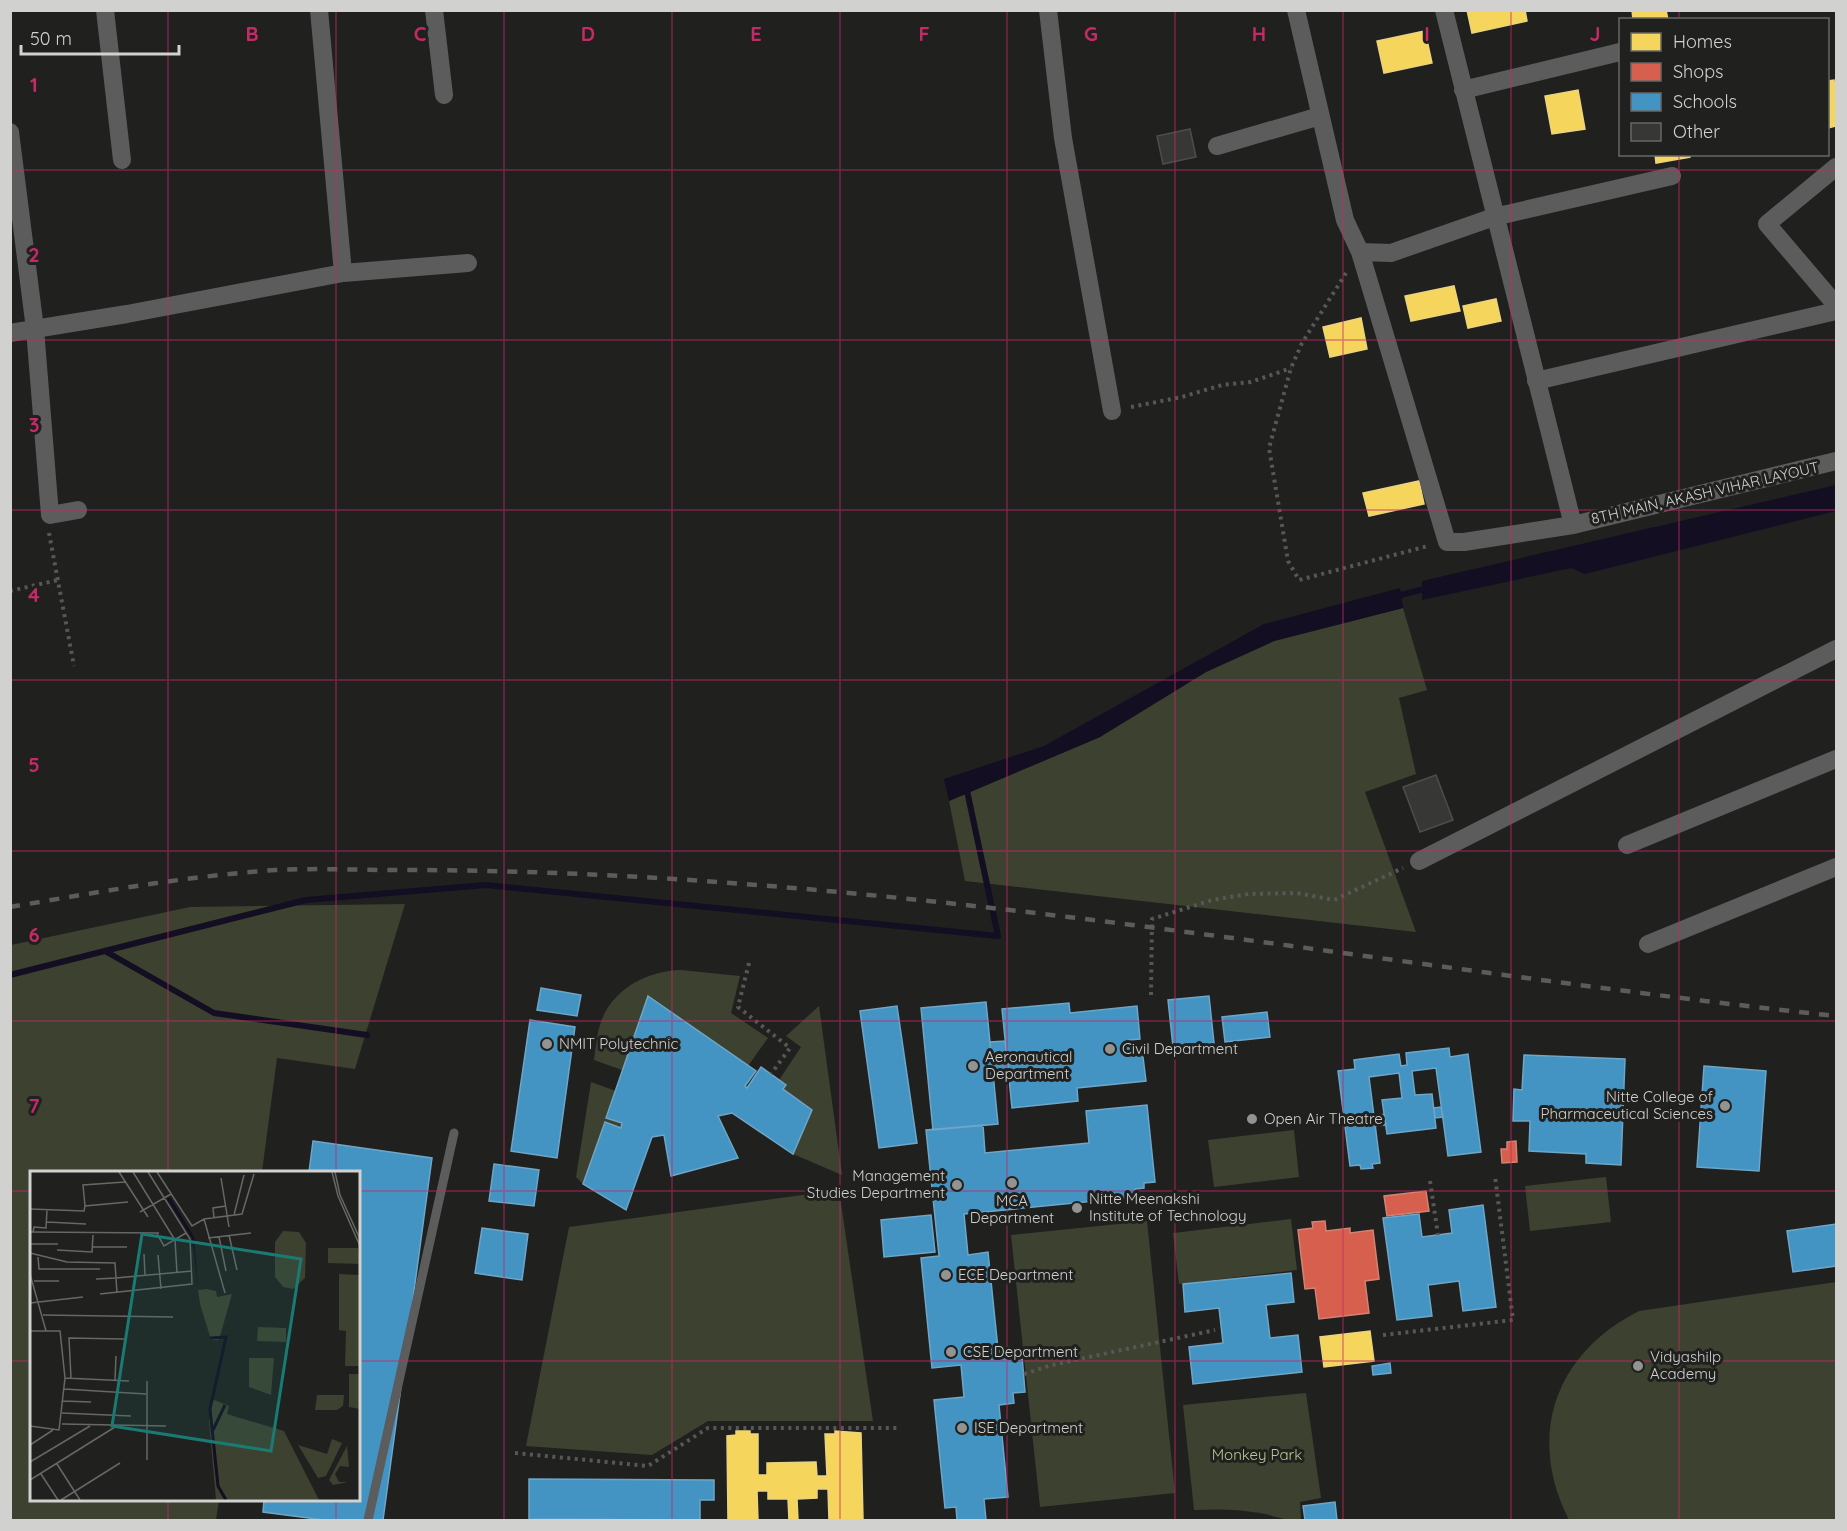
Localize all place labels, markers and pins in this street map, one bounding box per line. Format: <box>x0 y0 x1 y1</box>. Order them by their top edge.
place label: NMIT Polytechnic <box>559 1034 678 1053</box>
marker: NMIT Polytechnic <box>540 1037 554 1051</box>
place label: Civil Department <box>1122 1039 1238 1058</box>
marker: Civil Department <box>1103 1042 1117 1056</box>
place label: Aeronautical Department <box>985 1047 1072 1083</box>
marker: Aeronautical Department <box>966 1059 980 1073</box>
place label: Nitte College of Pharmaceutical Sciences <box>1541 1087 1714 1123</box>
marker: Nitte College of Pharmaceutical Sciences <box>1718 1099 1732 1113</box>
place label: Open Air Theatre <box>1264 1109 1383 1128</box>
marker: Open Air Theatre <box>1245 1112 1259 1126</box>
place label: Management Studies Department <box>807 1166 945 1202</box>
marker: MCA Department <box>1005 1176 1019 1190</box>
marker: Management Studies Department <box>950 1178 964 1192</box>
place label: Nitte Meenakshi Institute of Technology <box>1089 1189 1247 1225</box>
place label: MCA Department <box>970 1191 1054 1227</box>
marker: Nitte Meenakshi Institute of Technology <box>1070 1201 1084 1215</box>
place label: ECE Department <box>958 1265 1073 1284</box>
marker: ECE Department <box>939 1268 953 1282</box>
place label: CSE Department <box>963 1342 1078 1361</box>
marker: CSE Department <box>944 1345 958 1359</box>
place label: Vidyashilp Academy <box>1650 1347 1721 1383</box>
marker: Vidyashilp Academy <box>1631 1359 1645 1373</box>
place label: ISE Department <box>974 1418 1083 1437</box>
marker: ISE Department <box>955 1421 969 1435</box>

